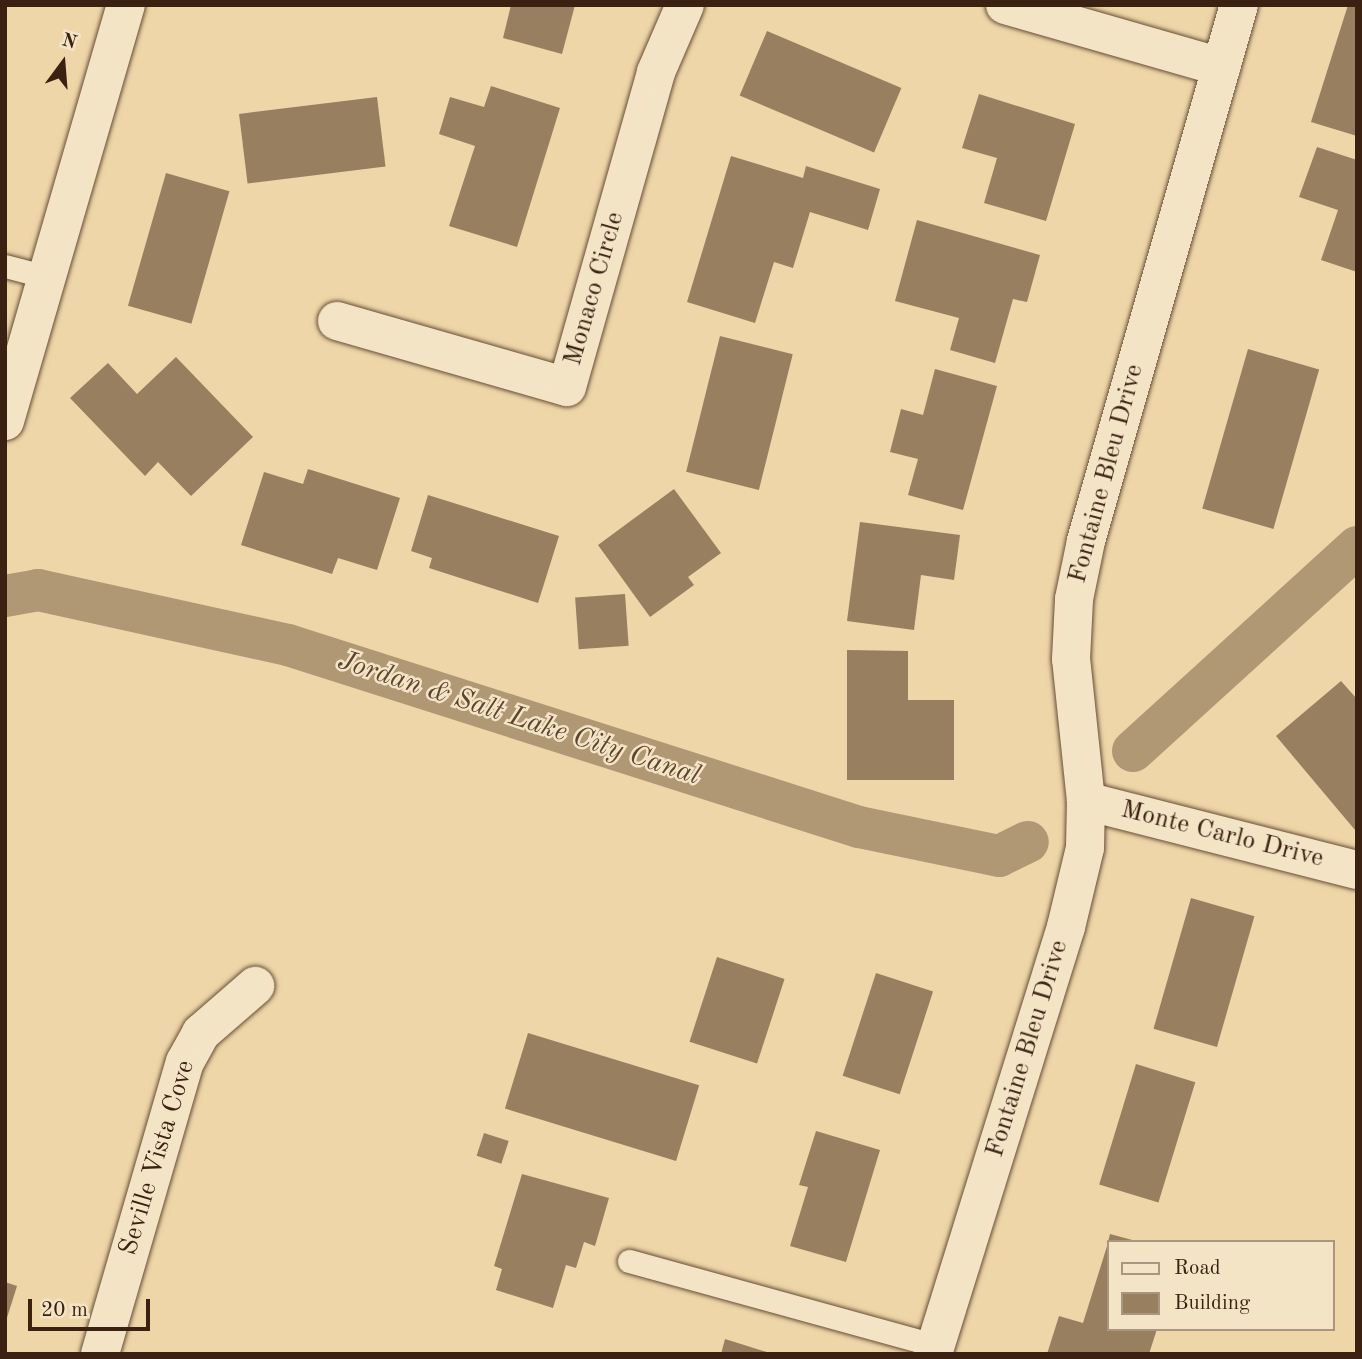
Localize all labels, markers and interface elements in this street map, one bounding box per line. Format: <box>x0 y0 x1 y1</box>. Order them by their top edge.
north arrow <box>28 28 98 98</box>
text: N <box>59 31 79 53</box>
street label: Monaco Circle <box>558 209 632 369</box>
street label: Fontaine Bleu Drive <box>1063 361 1151 587</box>
water label: Jordan & Salt Lake City Canal <box>334 644 704 794</box>
street label: Monte Carlo Drive <box>1117 795 1327 875</box>
street label: Fontaine Bleu Drive <box>980 937 1076 1161</box>
street label: Seville Vista Cove <box>114 1057 202 1259</box>
legend <box>1106 1240 1334 1331</box>
text: Road <box>1174 1258 1221 1279</box>
scale bar <box>32 1286 154 1330</box>
text: Building <box>1174 1293 1250 1314</box>
text: 20 m <box>41 1300 88 1321</box>

